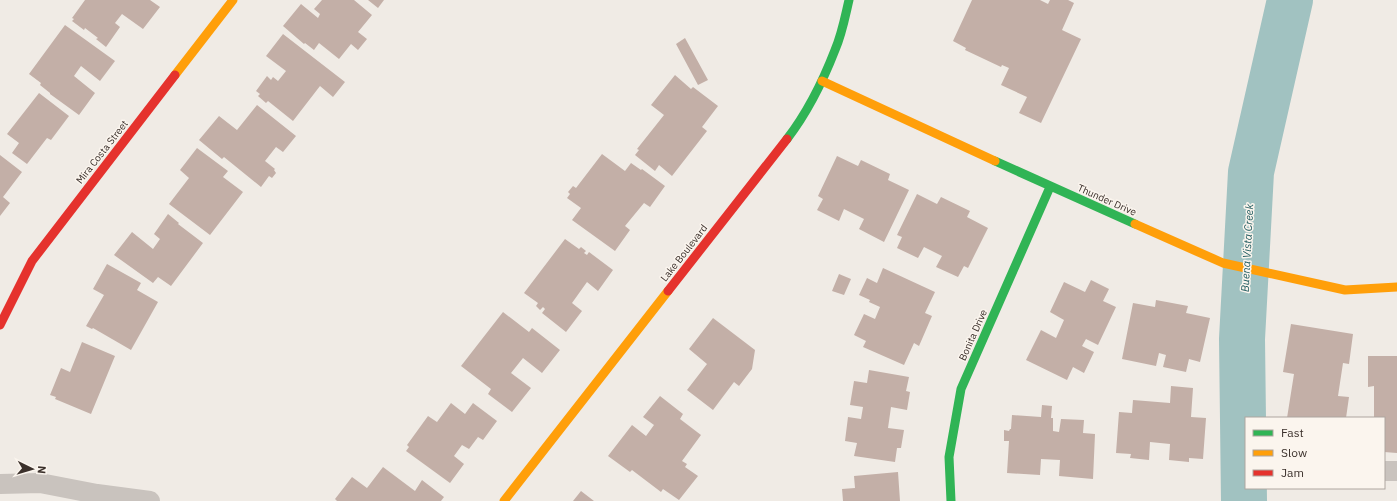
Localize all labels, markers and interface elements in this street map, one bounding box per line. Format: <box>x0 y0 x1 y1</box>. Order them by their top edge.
street label: Mira Costa Street <box>73 117 131 186</box>
street label: Thunder Drive <box>1075 181 1139 219</box>
water label: Buena Vista Creek <box>1238 203 1256 292</box>
street label: Lake Boulevard <box>658 222 710 284</box>
street label: Bonita Drive <box>956 307 990 363</box>
legend <box>1245 417 1385 489</box>
text: Fast <box>1281 425 1304 440</box>
text: Slow <box>1281 445 1307 460</box>
north arrow <box>12 449 52 489</box>
text: N <box>35 465 49 474</box>
text: Jam <box>1281 465 1304 480</box>

